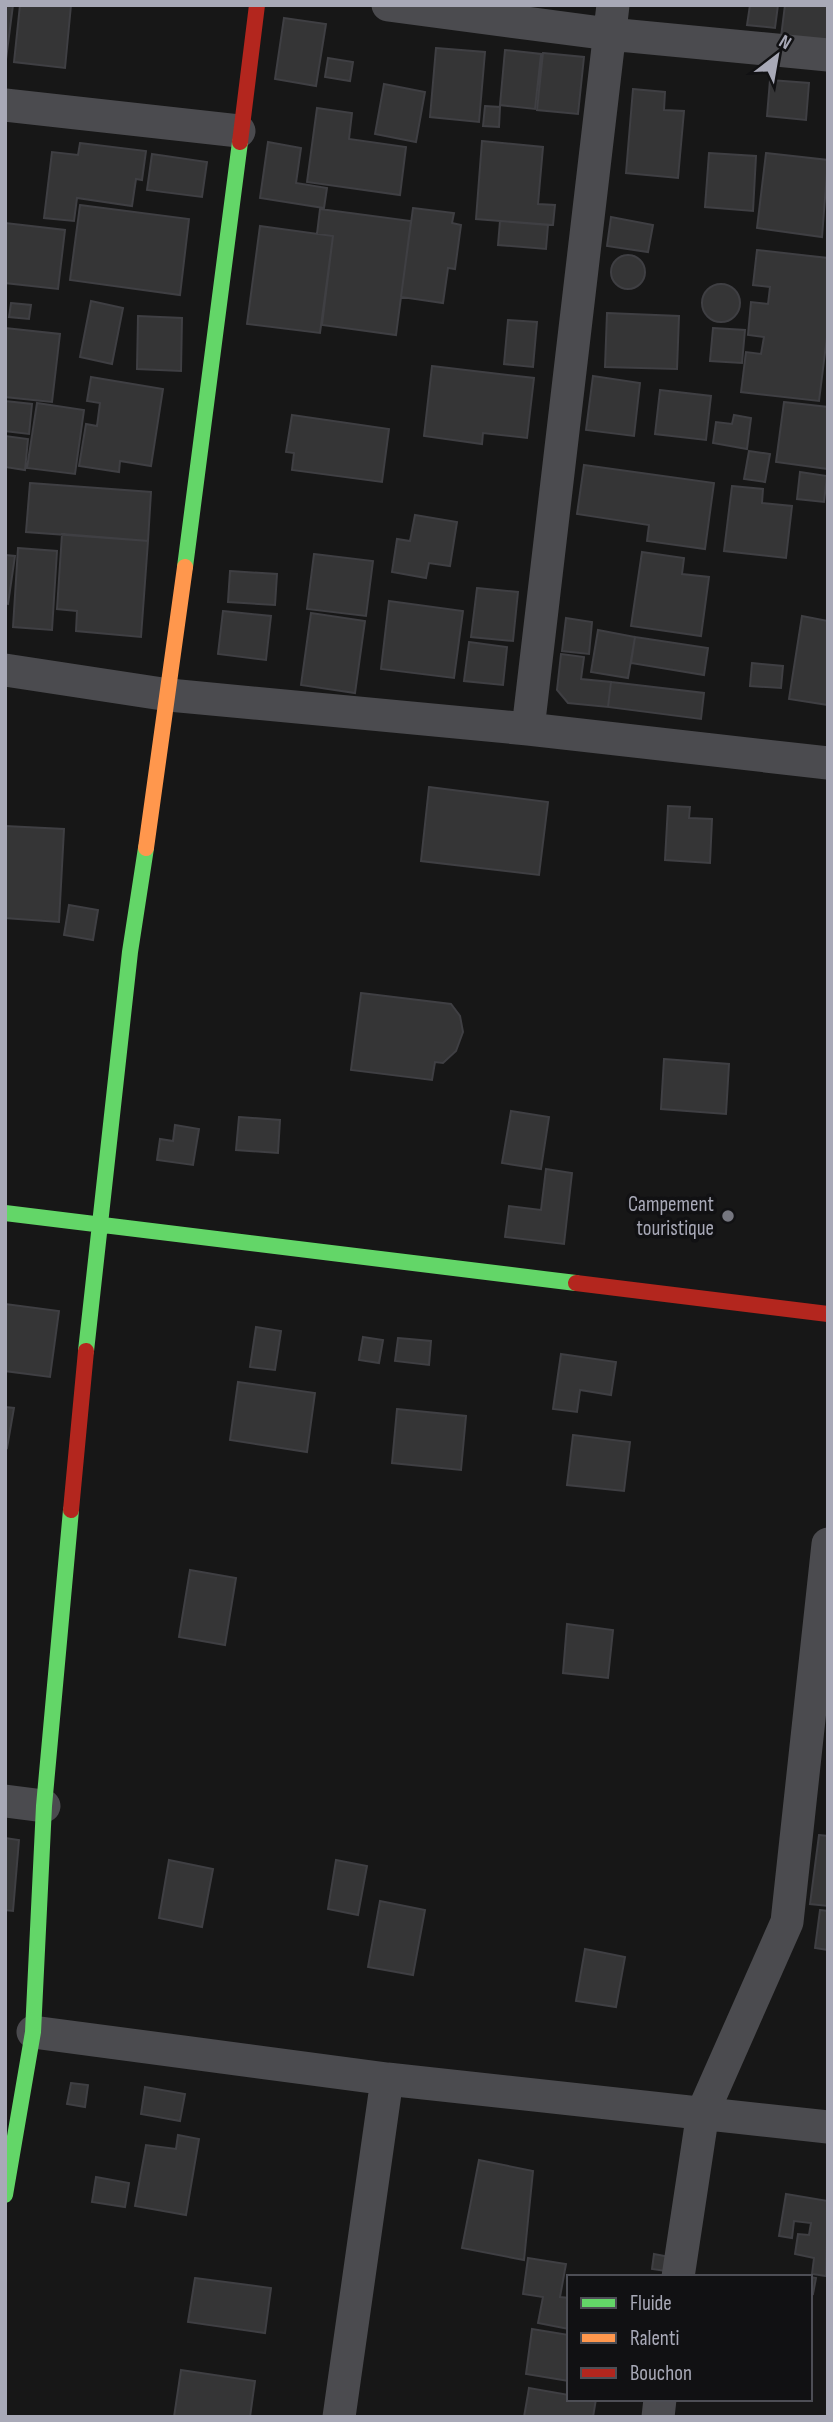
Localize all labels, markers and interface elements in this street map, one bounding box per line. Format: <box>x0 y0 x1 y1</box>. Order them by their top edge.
north arrow <box>742 21 812 91</box>
text: N <box>775 30 795 55</box>
place label: Campement touristique <box>628 1192 714 1241</box>
marker: Campement touristique <box>720 1208 736 1224</box>
legend <box>567 2275 812 2401</box>
text: Fluide <box>630 2291 672 2316</box>
text: Ralenti <box>630 2326 679 2351</box>
text: Bouchon <box>630 2361 692 2386</box>

